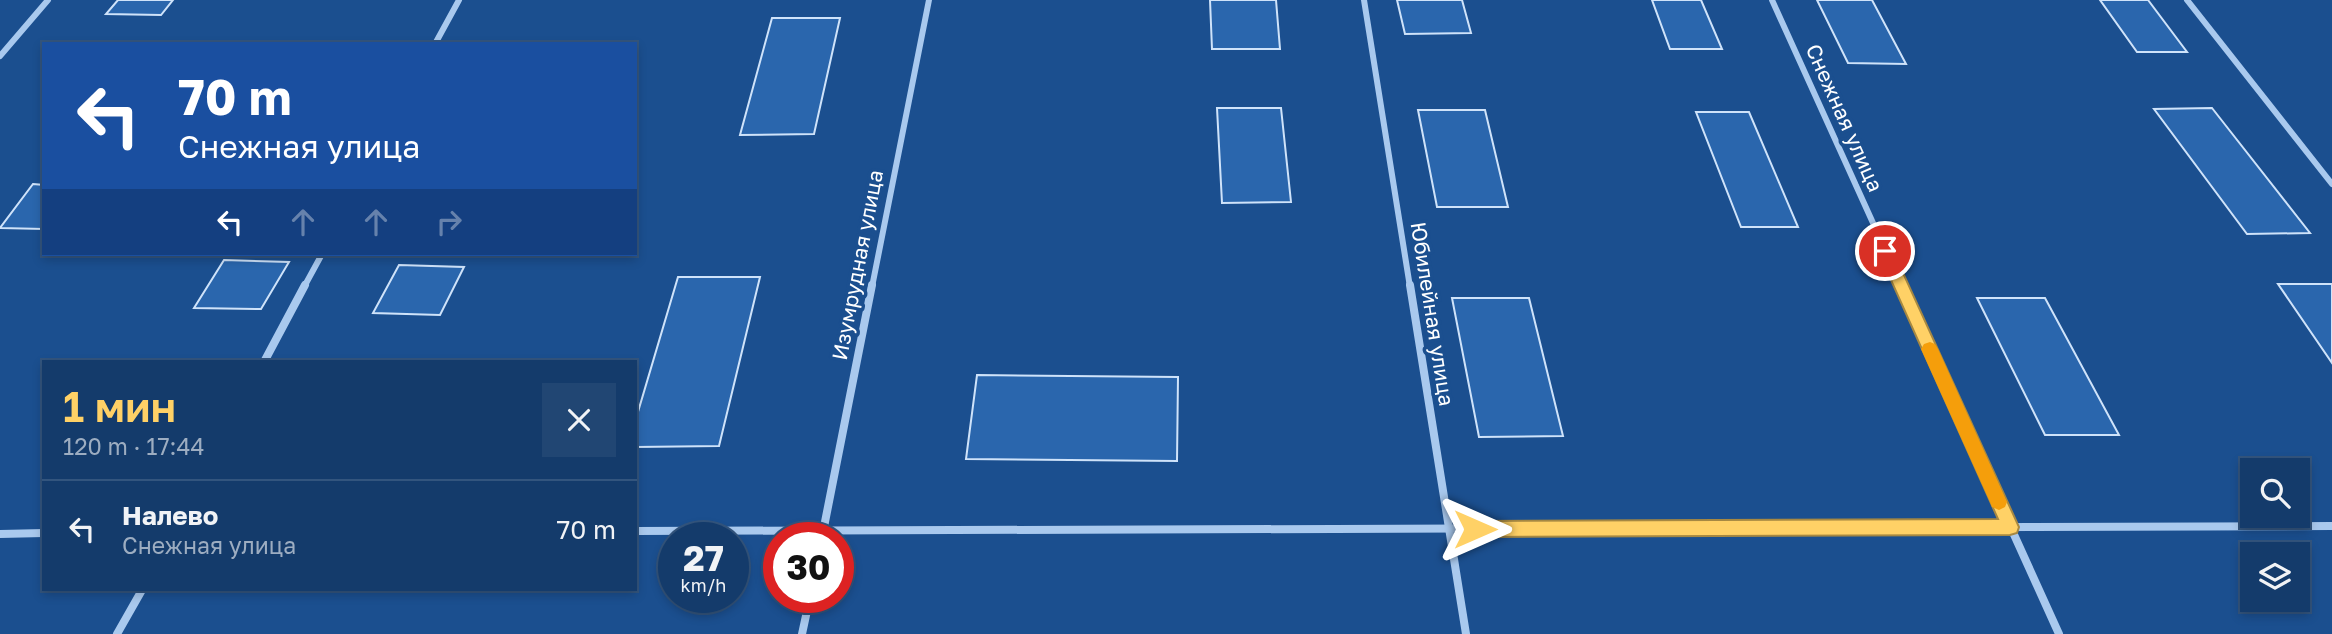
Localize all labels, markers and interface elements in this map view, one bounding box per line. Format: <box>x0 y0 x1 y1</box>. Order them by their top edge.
street label: Снежная улица <box>1801 40 1889 196</box>
text: 70 m <box>178 67 292 126</box>
icon: left <box>63 70 154 161</box>
text: Снежная улица <box>178 127 420 165</box>
street label: Изумрудная улица <box>826 168 888 362</box>
icon: left <box>211 203 249 241</box>
icon: ahead <box>284 203 322 241</box>
icon: ahead <box>357 203 395 241</box>
icon: right <box>430 203 468 241</box>
street label: Юбилейная улица <box>1406 220 1460 408</box>
pin <box>1855 221 1915 281</box>
icon: arrive <box>1866 232 1904 270</box>
text: 1 мин <box>63 381 176 431</box>
button: close <box>542 383 616 457</box>
text: 120 m · 17:44 <box>63 432 205 460</box>
map controls <box>2240 458 2310 612</box>
button: search <box>2240 458 2310 528</box>
position arrow <box>1438 492 1512 566</box>
text: Налево <box>122 500 218 531</box>
icon: left <box>63 510 101 548</box>
text: 70 m <box>557 514 616 545</box>
speed limit sign: 30 <box>763 522 854 613</box>
text: Снежная улица <box>122 531 296 559</box>
text: 27 <box>683 537 724 579</box>
button: layers <box>2240 542 2310 612</box>
text: km/h <box>681 574 726 596</box>

